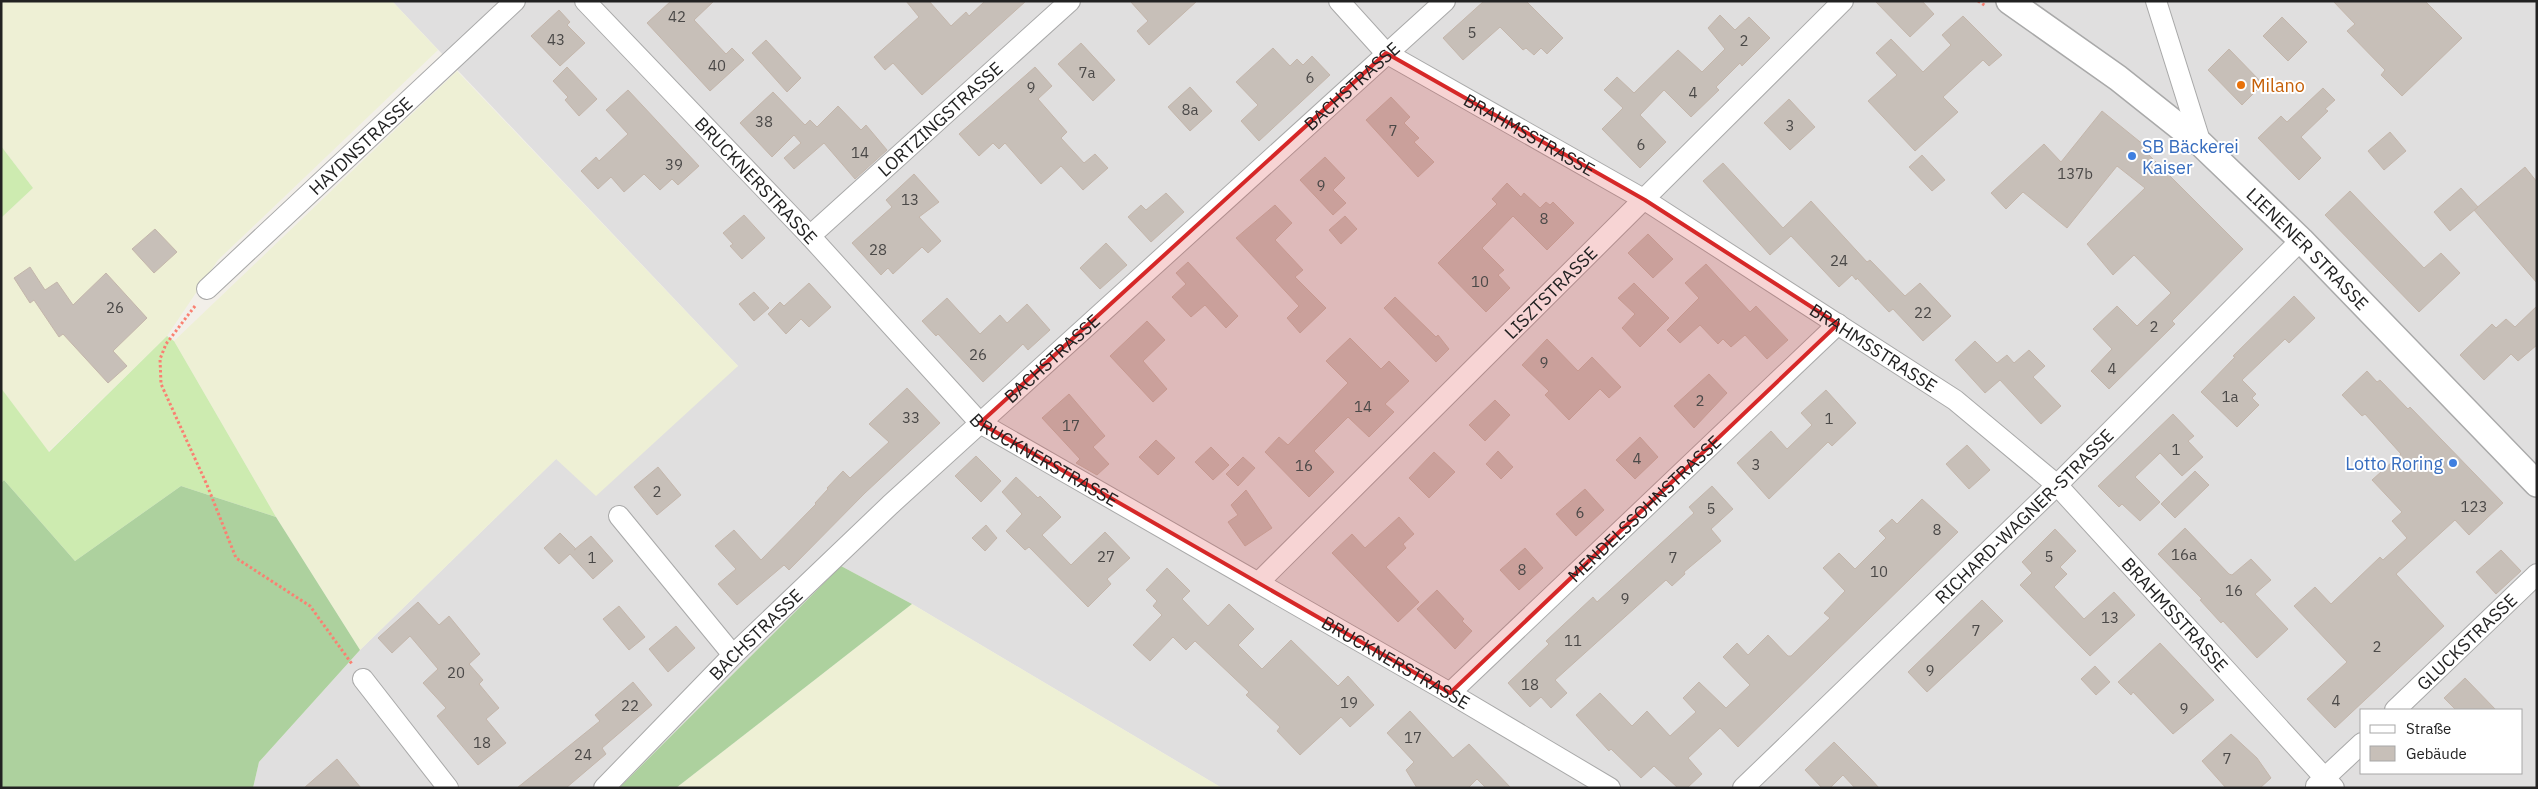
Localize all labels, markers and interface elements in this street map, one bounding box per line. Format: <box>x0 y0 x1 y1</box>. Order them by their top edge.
house number: 42 <box>668 7 686 26</box>
house number: 5 <box>1467 23 1477 42</box>
house number: 43 <box>547 30 565 49</box>
house number: 2 <box>1739 31 1749 50</box>
street label: BACHSTRASSE <box>1299 36 1404 135</box>
house number: 40 <box>708 56 726 75</box>
street label: LORTZINGSTRASSE <box>873 56 1007 181</box>
house number: 7a <box>1078 63 1096 82</box>
house number: 6 <box>1305 68 1315 87</box>
place label: Milano <box>2251 74 2305 97</box>
house number: 9 <box>1026 78 1036 97</box>
marker: Milano <box>2235 79 2247 91</box>
house number: 4 <box>1688 83 1698 102</box>
street label: BRAHMSSTRASSE <box>1460 88 1599 181</box>
street label: HAYDNSTRASSE <box>304 92 417 200</box>
house number: 8a <box>1181 100 1199 119</box>
street label: BRUCKNERSTRASSE <box>690 112 823 248</box>
house number: 38 <box>755 112 773 131</box>
house number: 3 <box>1785 116 1795 135</box>
house number: 7 <box>1388 121 1398 140</box>
house number: 6 <box>1636 135 1646 154</box>
place label: SB Bäckerei Kaiser <box>2142 135 2239 179</box>
house number: 14 <box>851 143 869 162</box>
marker: SB Bäckerei Kaiser <box>2126 150 2138 162</box>
house number: 39 <box>665 155 683 174</box>
house number: 137b <box>2057 164 2093 183</box>
house number: 9 <box>1316 176 1326 195</box>
street label: LIENENER STRASSE <box>2242 183 2374 315</box>
house number: 13 <box>901 190 919 209</box>
house number: 8 <box>1539 209 1549 228</box>
house number: 28 <box>869 240 887 259</box>
street label: LISZTSTRASSE <box>1499 241 1602 343</box>
house number: 24 <box>1830 251 1848 270</box>
house number: 10 <box>1471 272 1489 291</box>
house number: 26 <box>106 298 124 317</box>
street label: BRAHMSSTRASSE <box>1806 298 1942 397</box>
house number: 22 <box>1914 303 1932 322</box>
street label: BACHSTRASSE <box>999 309 1105 407</box>
house number: 2 <box>2149 317 2159 336</box>
house number: 26 <box>969 345 987 364</box>
house number: 9 <box>1539 353 1549 372</box>
house number: 4 <box>2107 359 2117 378</box>
house number: 1a <box>2221 387 2239 406</box>
house number: 2 <box>1695 391 1705 410</box>
house number: 14 <box>1354 397 1372 416</box>
house number: 33 <box>902 408 920 427</box>
street label: BRUCKNERSTRASSE <box>965 408 1122 512</box>
house number: 1 <box>1824 409 1834 428</box>
house number: 17 <box>1062 416 1080 435</box>
street label: RICHARD-WAGNER-STRASSE <box>1930 424 2118 608</box>
street label: MENDELSSOHNSTRASSE <box>1563 430 1726 587</box>
house number: 1 <box>2171 440 2181 459</box>
house number: 4 <box>1632 449 1642 468</box>
place label: Lotto Roring <box>2345 452 2443 475</box>
house number: 3 <box>1751 455 1761 474</box>
house number: 16 <box>1295 456 1313 475</box>
marker: Lotto Roring <box>2447 457 2459 469</box>
house number: 2 <box>652 482 662 501</box>
house number: 123 <box>2460 497 2488 516</box>
house number: 5 <box>1706 499 1716 518</box>
house number: 6 <box>1575 503 1585 522</box>
house number: 8 <box>1932 520 1942 539</box>
house number: 16a <box>2171 545 2197 564</box>
house number: 27 <box>1097 547 1115 566</box>
house number: 5 <box>2044 547 2054 566</box>
house number: 1 <box>587 548 597 567</box>
house number: 7 <box>1668 548 1678 567</box>
street label: BRAHMSSTRASSE <box>2117 552 2234 677</box>
house number: 8 <box>1517 560 1527 579</box>
house number: 10 <box>1870 562 1888 581</box>
house number: 16 <box>2225 581 2243 600</box>
street label: BACHSTRASSE <box>704 583 807 685</box>
street label: GLUCKSTRASSE <box>2411 588 2522 695</box>
house number: 9 <box>1620 589 1630 608</box>
house number: 13 <box>2101 608 2119 627</box>
street label: BRUCKNERSTRASSE <box>1318 610 1474 714</box>
house number: 7 <box>1971 621 1981 640</box>
house number: 11 <box>1564 631 1582 650</box>
house number: 2 <box>2372 637 2382 656</box>
house number: 9 <box>1925 661 1935 680</box>
house number: 20 <box>447 663 465 682</box>
house number: 18 <box>1521 675 1539 694</box>
house number: 4 <box>2331 691 2341 710</box>
house number: 19 <box>1340 693 1358 712</box>
house number: 22 <box>621 696 639 715</box>
house number: 9 <box>2179 699 2189 718</box>
legend <box>2360 709 2523 774</box>
text: Straße <box>2406 719 2451 738</box>
house number: 17 <box>1404 728 1422 747</box>
house number: 18 <box>473 733 491 752</box>
text: Gebäude <box>2406 744 2467 763</box>
house number: 24 <box>574 745 592 764</box>
house number: 7 <box>2222 749 2232 768</box>

